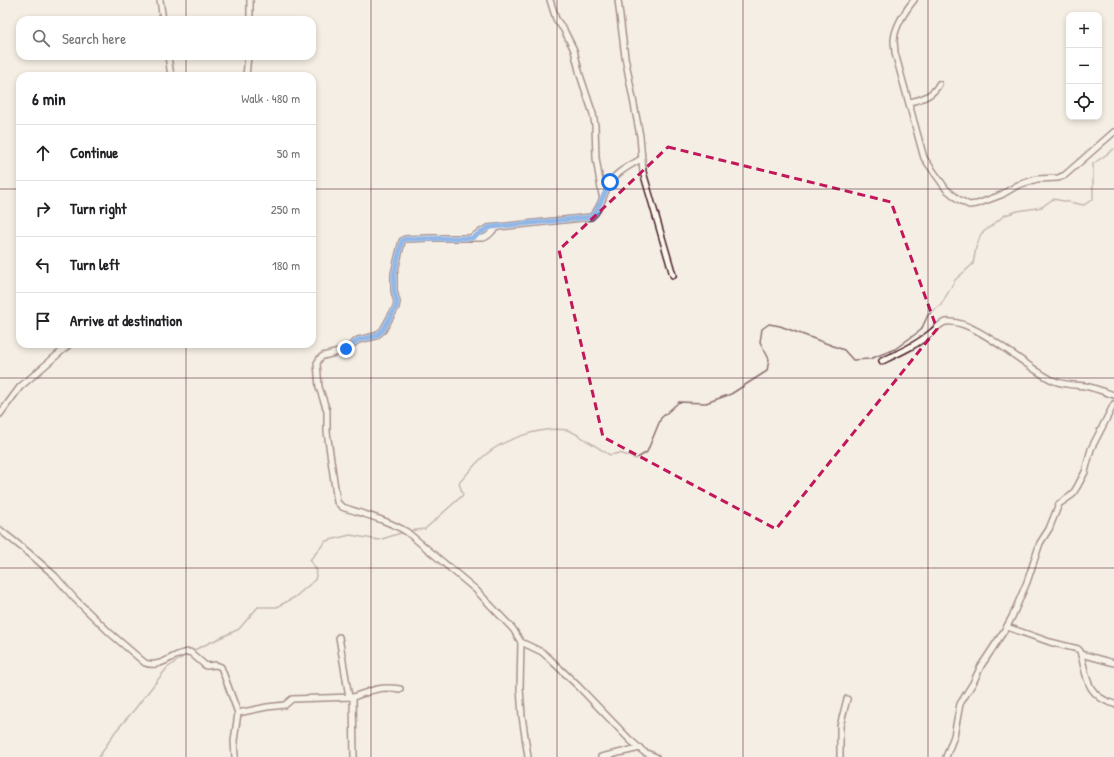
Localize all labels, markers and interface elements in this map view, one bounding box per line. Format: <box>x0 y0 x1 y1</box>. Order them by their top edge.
map controls <box>1066 12 1102 120</box>
button: + <box>1066 12 1102 48</box>
search box <box>16 16 316 60</box>
icon: search <box>30 27 52 49</box>
text: Search here <box>62 28 126 49</box>
button: − <box>1066 48 1102 84</box>
button: locate <box>1066 84 1102 120</box>
text: 6 min <box>32 87 66 110</box>
text: Walk · 480 m <box>241 89 300 107</box>
icon: ahead <box>32 142 54 164</box>
text: Continue <box>70 142 118 163</box>
text: 50 m <box>277 144 300 162</box>
route start <box>601 173 619 191</box>
icon: right <box>32 198 54 220</box>
text: Turn right <box>70 198 126 219</box>
text: 250 m <box>271 200 300 218</box>
icon: left <box>32 254 54 276</box>
text: Turn left <box>70 254 120 275</box>
text: 180 m <box>272 256 300 274</box>
icon: arrive <box>32 310 54 332</box>
text: Arrive at destination <box>70 310 182 331</box>
route end <box>337 340 355 358</box>

